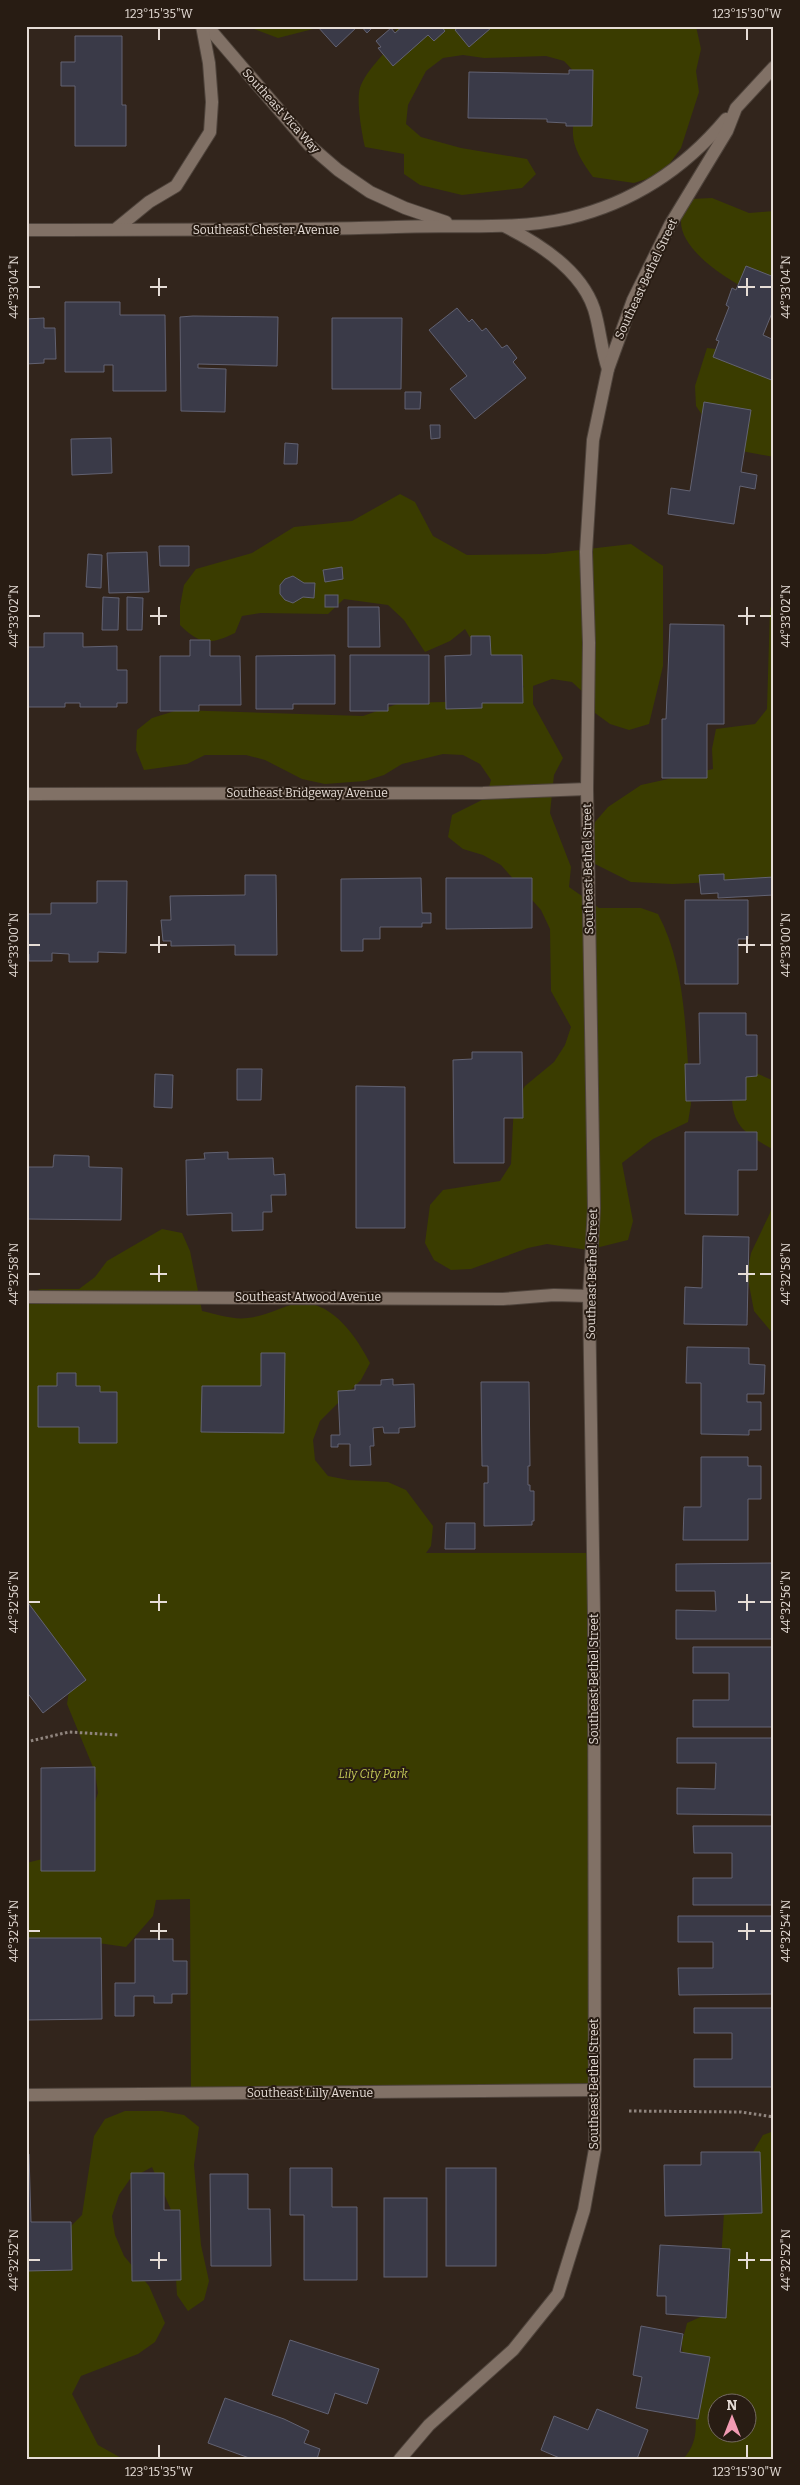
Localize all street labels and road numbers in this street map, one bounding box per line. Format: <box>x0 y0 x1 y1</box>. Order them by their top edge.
street label: Southeast Vica Way <box>239 66 323 157</box>
street label: Southeast Bethel Street <box>612 216 680 341</box>
street label: Southeast Chester Avenue <box>193 223 339 237</box>
street label: Southeast Bridgeway Avenue <box>226 786 388 800</box>
street label: Southeast Bethel Street <box>580 803 596 935</box>
street label: Southeast Bethel Street <box>584 1208 600 1340</box>
street label: Southeast Atwood Avenue <box>235 1290 381 1304</box>
street label: Southeast Bethel Street <box>587 1613 601 1744</box>
street label: Southeast Bethel Street <box>587 2018 601 2149</box>
street label: Southeast Lilly Avenue <box>247 2086 373 2100</box>

